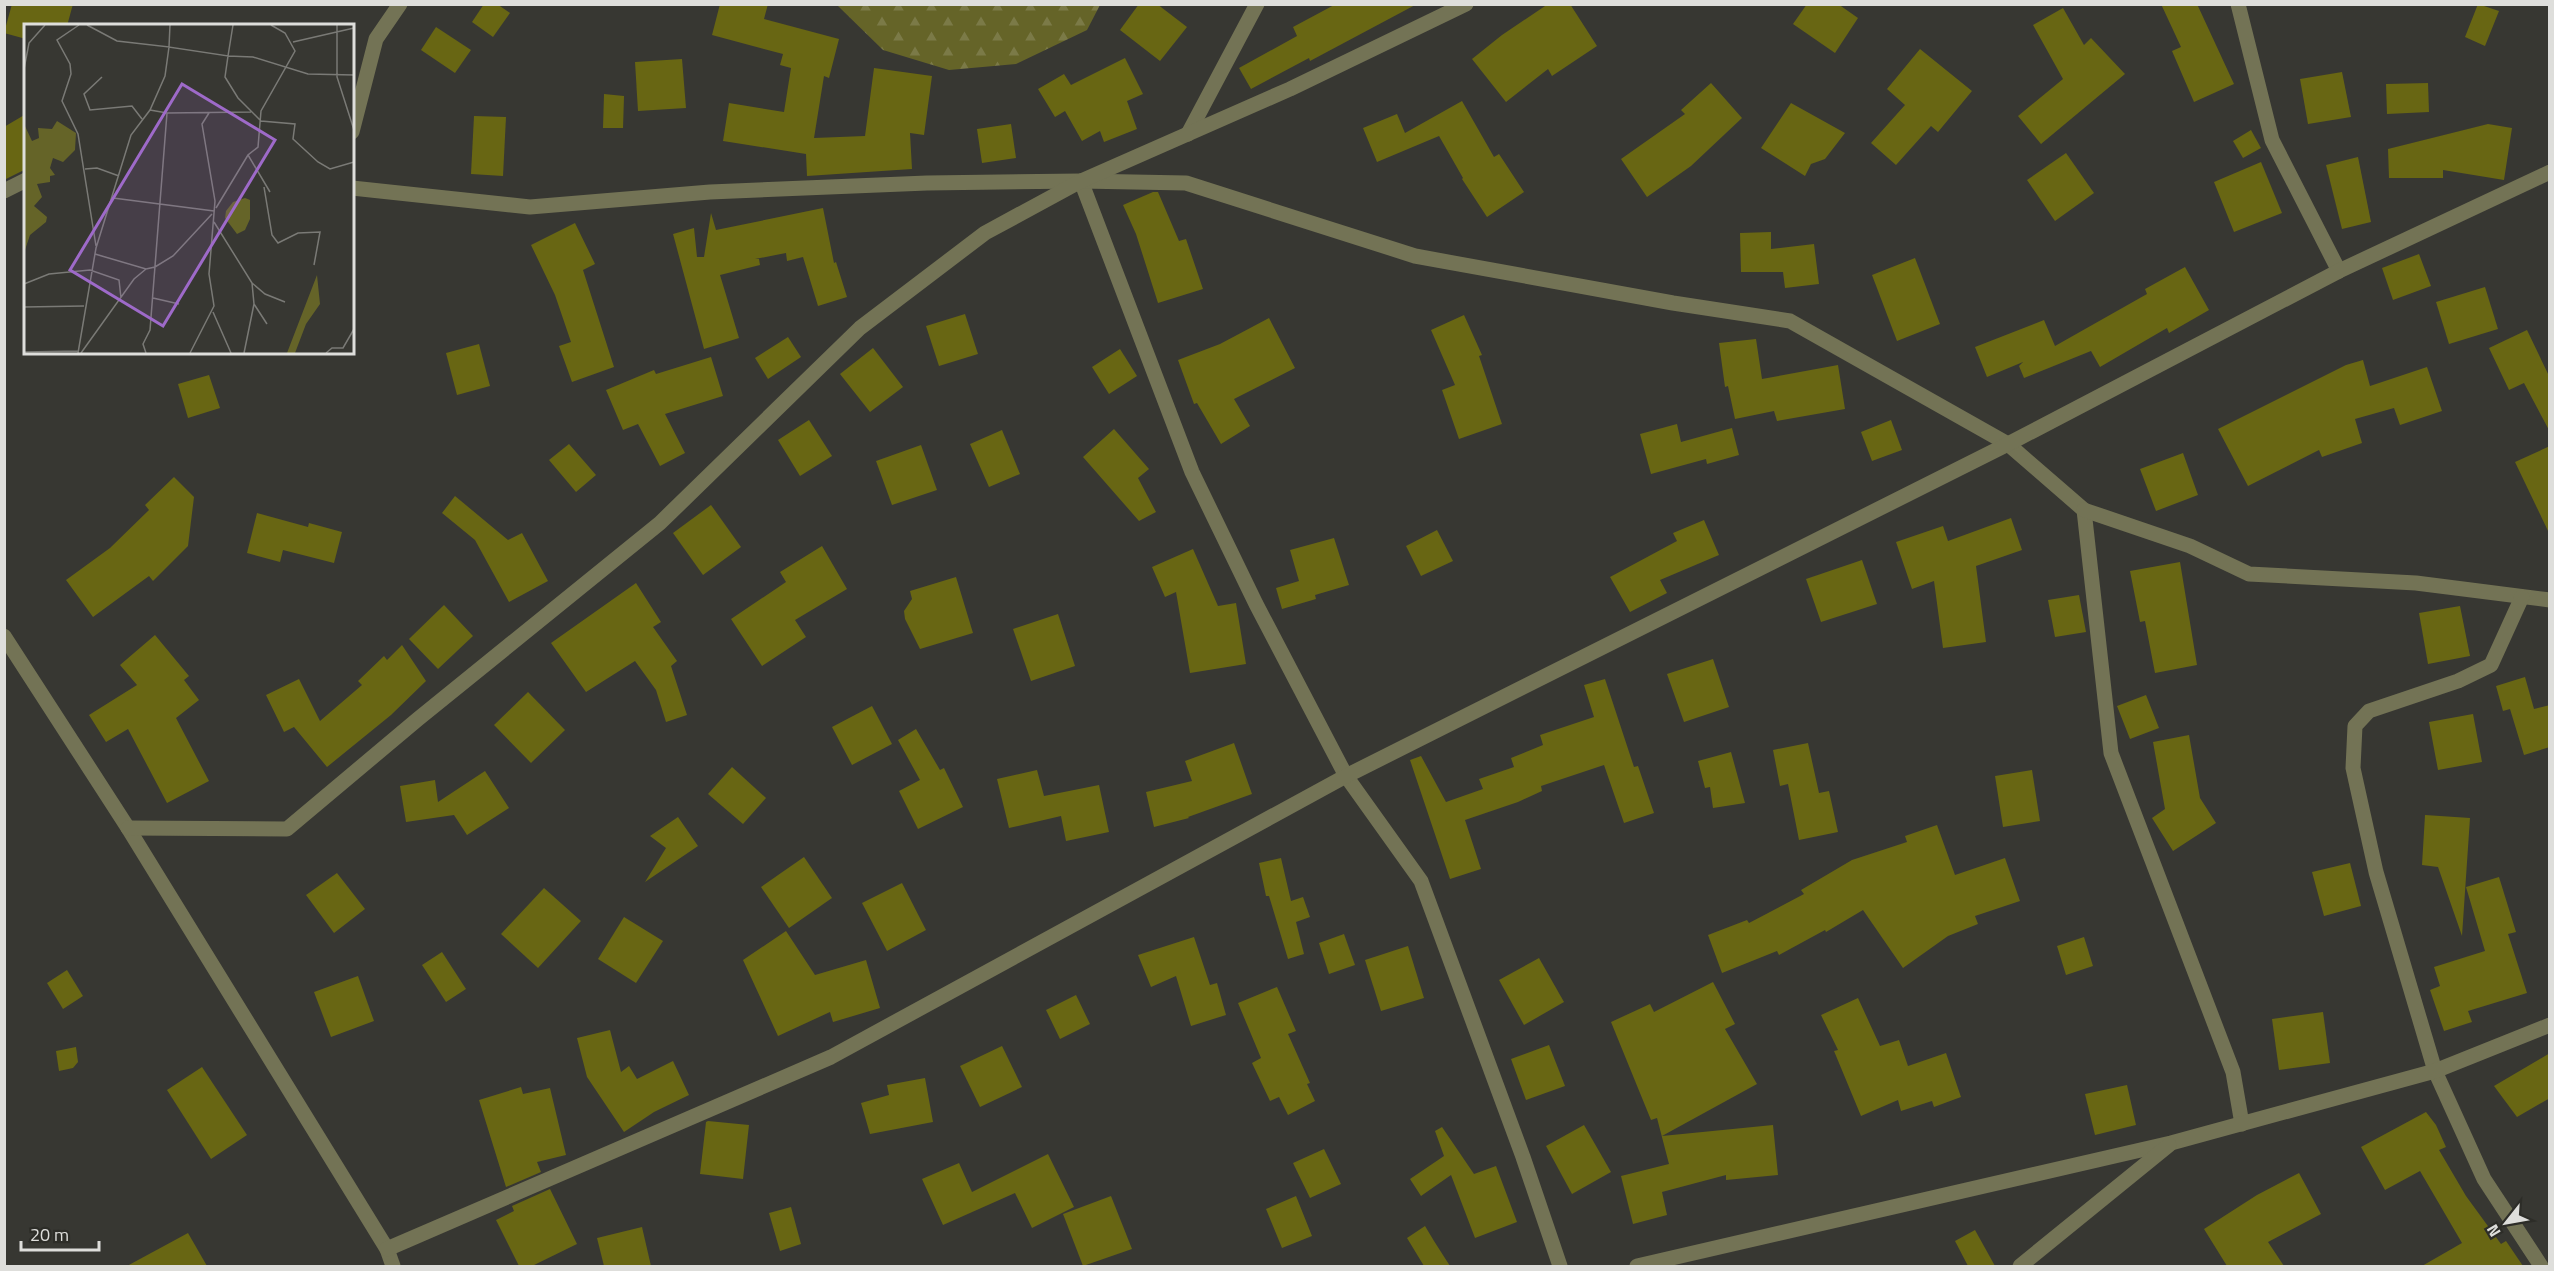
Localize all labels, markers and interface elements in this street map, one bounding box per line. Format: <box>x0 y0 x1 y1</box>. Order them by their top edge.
inset map <box>24 24 354 354</box>
north arrow <box>2476 1193 2536 1253</box>
scale bar <box>21 1214 99 1252</box>
text: N <box>2480 1220 2506 1242</box>
text: 20 m <box>30 1221 69 1248</box>

